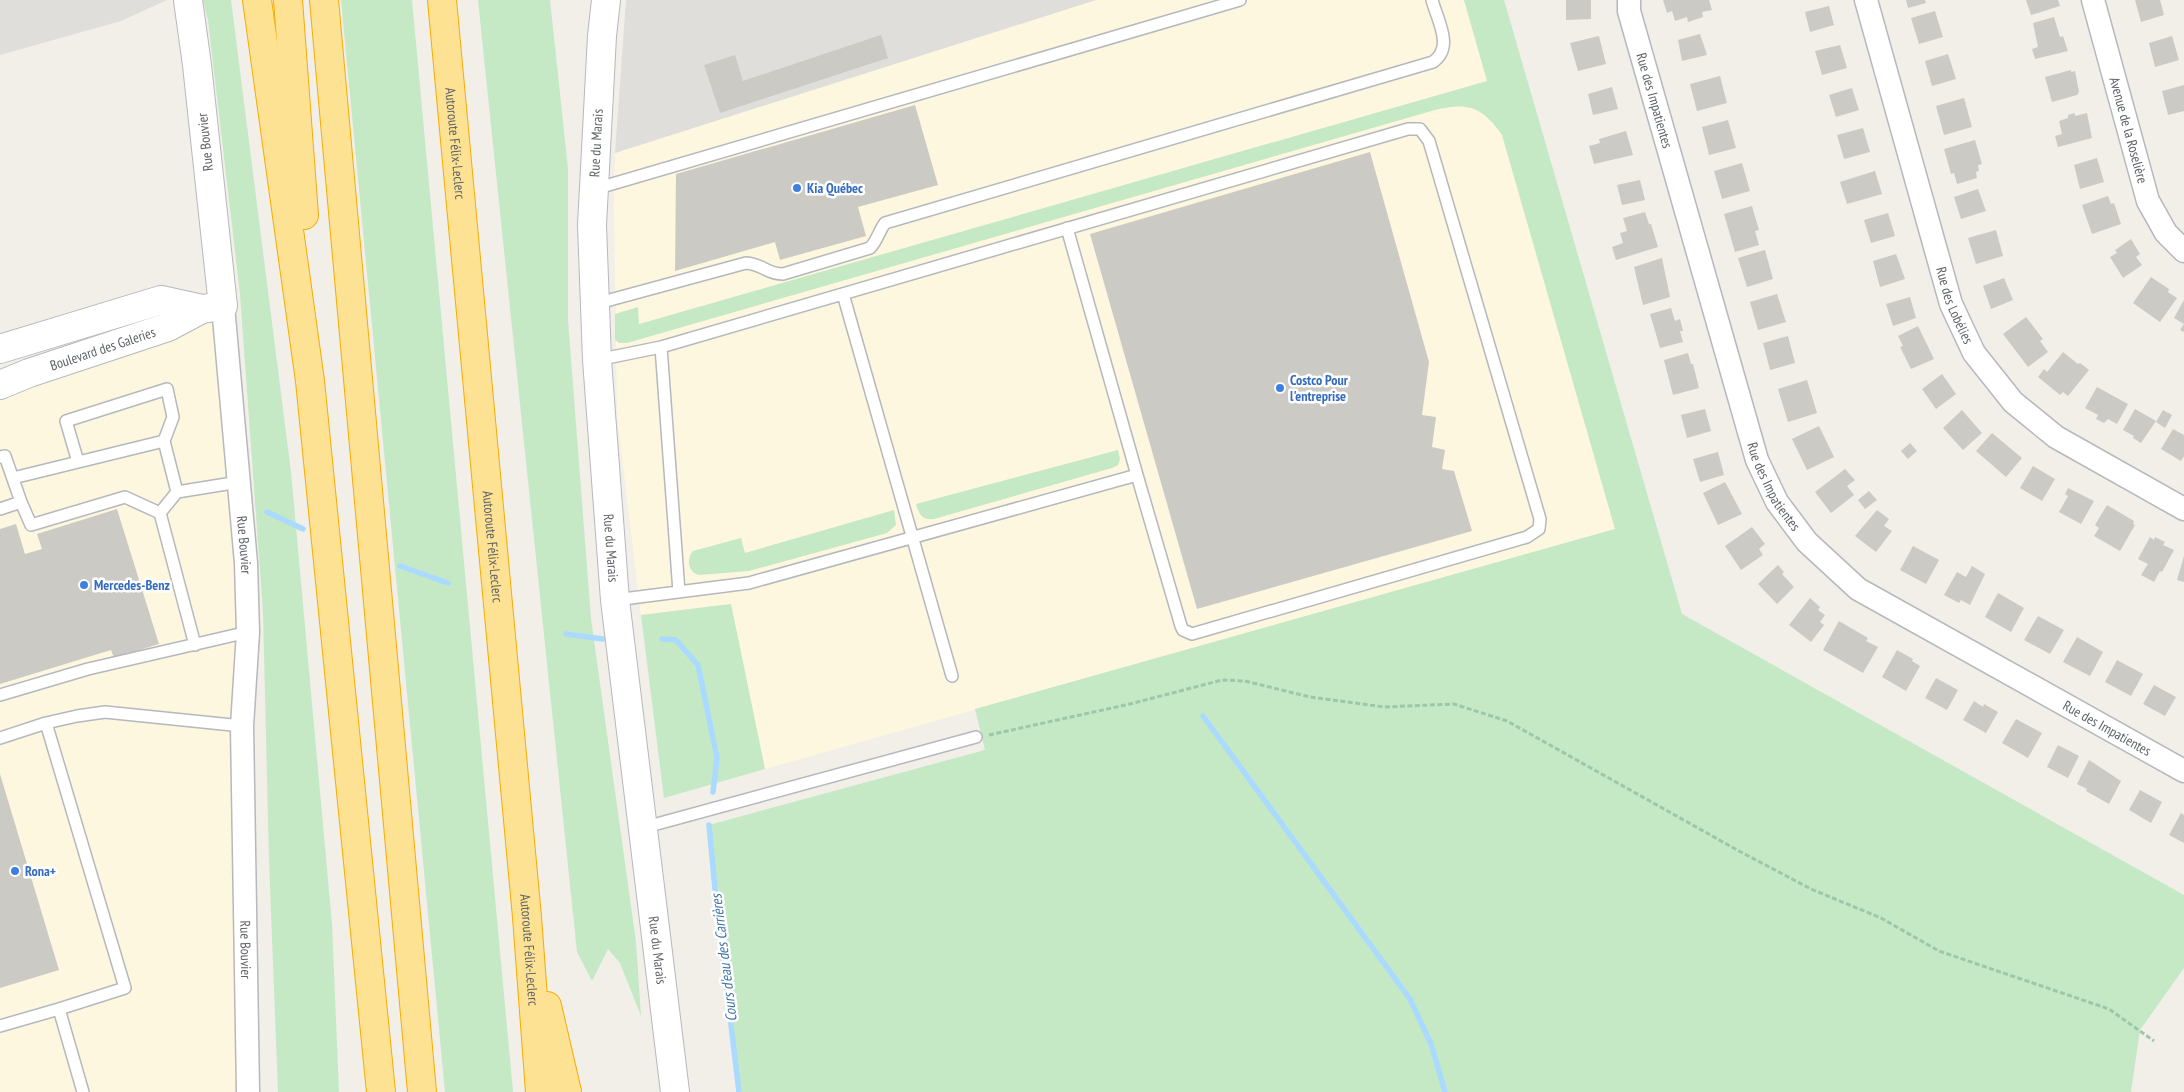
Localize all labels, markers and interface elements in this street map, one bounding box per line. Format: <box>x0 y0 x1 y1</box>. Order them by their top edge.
street label: Rue des Impatientes <box>1632 51 1677 150</box>
street label: Avenue de la Roselière <box>2105 75 2152 186</box>
street label: Autoroute Félix-Leclerc <box>441 87 469 200</box>
street label: Rue du Marais <box>585 108 607 178</box>
street label: Rue Bouvier <box>193 112 217 172</box>
place label: Kia Québec <box>807 179 863 197</box>
marker: Kia Québec <box>791 182 803 194</box>
street label: Rue des Lobélies <box>1932 265 1977 347</box>
street label: Boulevard des Galeries <box>48 323 158 374</box>
place label: Costco Pour l'entreprise <box>1290 371 1349 405</box>
marker: Costco Pour l'entreprise <box>1274 382 1286 394</box>
street label: Rue des Impatientes <box>1743 440 1805 535</box>
street label: Autoroute Félix-Leclerc <box>479 490 507 603</box>
street label: Rue du Marais <box>600 513 623 583</box>
street label: Rue Bouvier <box>233 515 255 575</box>
place label: Mercedes-Benz <box>94 576 170 594</box>
marker: Mercedes-Benz <box>78 579 90 591</box>
street label: Rue des Impatientes <box>2060 696 2155 760</box>
place label: Rona+ <box>25 862 56 880</box>
marker: Rona+ <box>9 865 21 877</box>
water label: Cours d'eau des Carrières <box>706 891 741 1023</box>
street label: Autoroute Félix-Leclerc <box>516 893 543 1007</box>
street label: Rue du Marais <box>645 915 671 985</box>
street label: Rue Bouvier <box>236 920 255 979</box>

